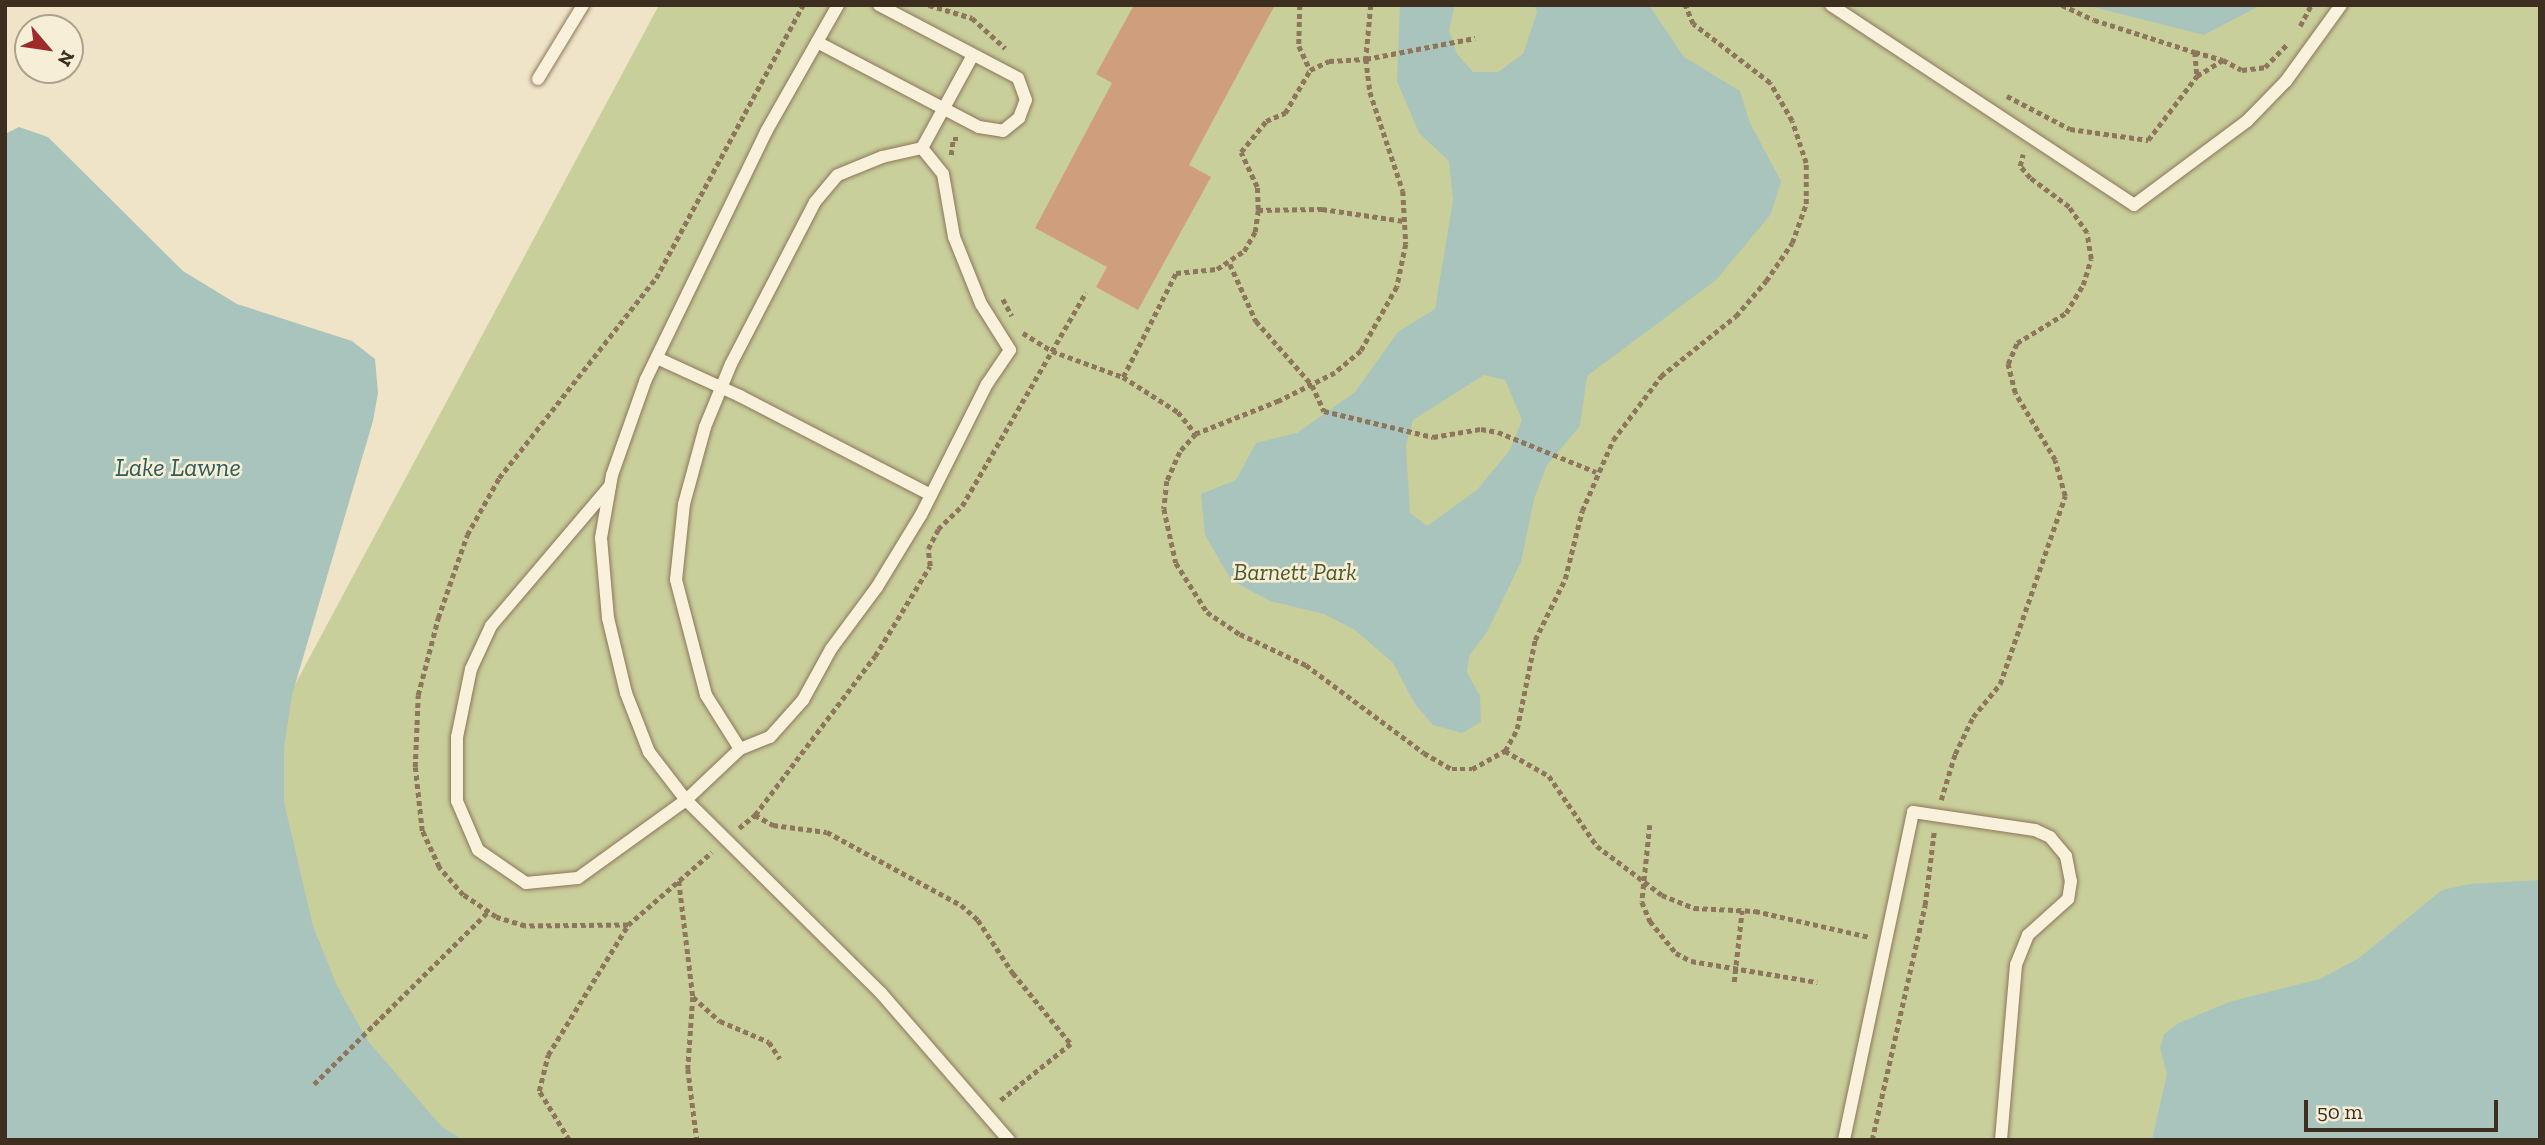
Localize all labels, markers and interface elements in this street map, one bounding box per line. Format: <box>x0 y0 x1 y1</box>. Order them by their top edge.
north arrow <box>14 14 84 84</box>
text: N <box>52 47 80 70</box>
water label: Lake Lawne <box>115 452 241 484</box>
park label: Barnett Park <box>1233 558 1357 586</box>
scale bar <box>2307 1086 2501 1130</box>
text: 50 m <box>2317 1099 2363 1124</box>

